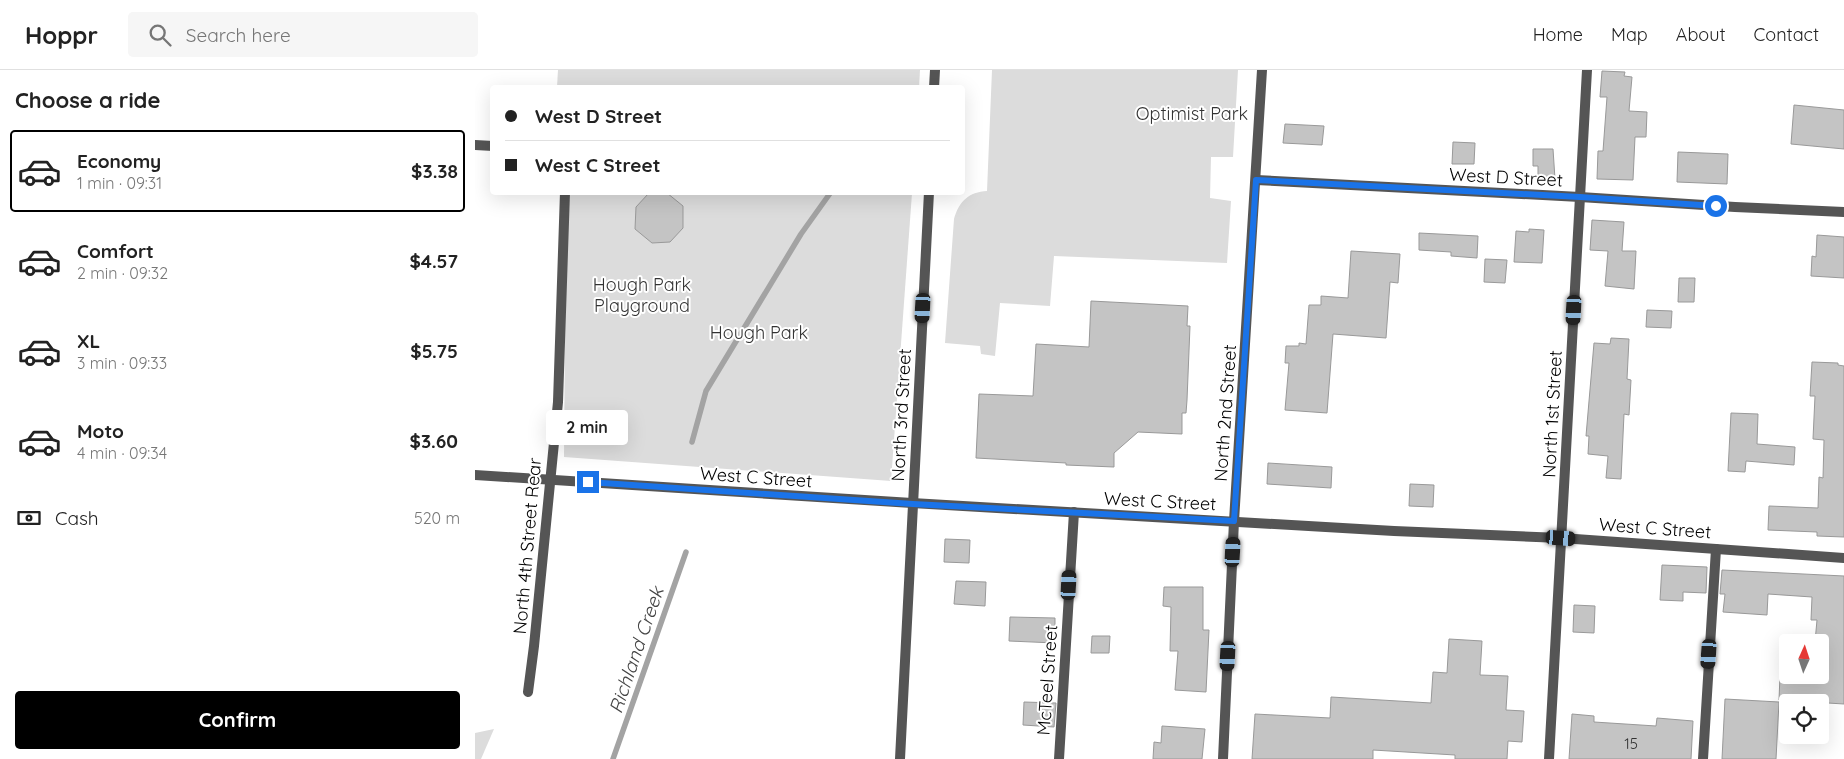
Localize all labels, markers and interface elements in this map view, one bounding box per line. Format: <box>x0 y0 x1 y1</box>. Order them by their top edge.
search box <box>128 12 478 57</box>
text: Hoppr <box>25 20 98 50</box>
icon: search <box>146 21 174 49</box>
text: Search here <box>186 23 291 47</box>
text: Home <box>1533 23 1583 46</box>
text: Map <box>1611 23 1648 46</box>
text: About <box>1676 23 1726 46</box>
text: Contact <box>1754 23 1819 46</box>
text: Choose a ride <box>15 86 160 114</box>
park label: Optimist Park <box>1136 102 1248 125</box>
text: West D Street <box>535 104 662 128</box>
icon: car <box>17 149 62 194</box>
text: Economy <box>77 149 161 173</box>
text: West C Street <box>535 153 660 177</box>
text: $3.38 <box>411 159 458 183</box>
street label: West D Street <box>1449 163 1563 191</box>
text: 1 min · 09:31 <box>77 173 162 193</box>
route start <box>1705 195 1727 217</box>
icon: car <box>17 239 62 284</box>
text: Comfort <box>77 239 154 263</box>
text: $4.57 <box>409 249 458 273</box>
text: 2 min · 09:32 <box>77 263 168 283</box>
park label: Hough Park Playground <box>593 273 691 317</box>
car <box>914 293 931 323</box>
car <box>1565 295 1582 325</box>
park label: Hough Park <box>710 321 808 344</box>
icon: car <box>17 329 62 374</box>
text: XL <box>77 329 100 353</box>
text: $5.75 <box>410 339 458 363</box>
street label: North 2nd Street <box>1209 344 1241 482</box>
street label: North 3rd Street <box>886 348 916 482</box>
street label: North 1st Street <box>1537 350 1567 478</box>
text: 3 min · 09:33 <box>77 353 167 373</box>
callout: 2 min <box>547 410 629 444</box>
text: 2 min <box>566 417 608 437</box>
icon: car <box>17 419 62 464</box>
text: Moto <box>77 419 124 443</box>
text: $3.60 <box>410 429 458 453</box>
text: 4 min · 09:34 <box>77 443 167 463</box>
street label: North 4th Street Rear <box>508 457 546 635</box>
street label: West C Street <box>699 462 813 492</box>
route end <box>577 471 599 493</box>
street label: West C Street <box>1103 487 1217 515</box>
icon: cash <box>15 504 43 532</box>
text: Cash <box>55 506 99 530</box>
text: 520 m <box>414 508 460 528</box>
street label: West C Street <box>1598 513 1712 543</box>
car <box>1545 529 1576 547</box>
car <box>1224 537 1241 567</box>
car <box>1060 570 1077 600</box>
water label: Richland Creek <box>603 582 669 716</box>
street label: McTeel Street <box>1032 624 1062 736</box>
north arrow <box>1779 634 1829 684</box>
map controls <box>1779 634 1829 744</box>
car <box>1700 639 1717 669</box>
car <box>1219 641 1236 671</box>
button: Confirm <box>15 691 460 749</box>
button: locate <box>1779 694 1829 744</box>
house number: 15 <box>1624 734 1638 753</box>

